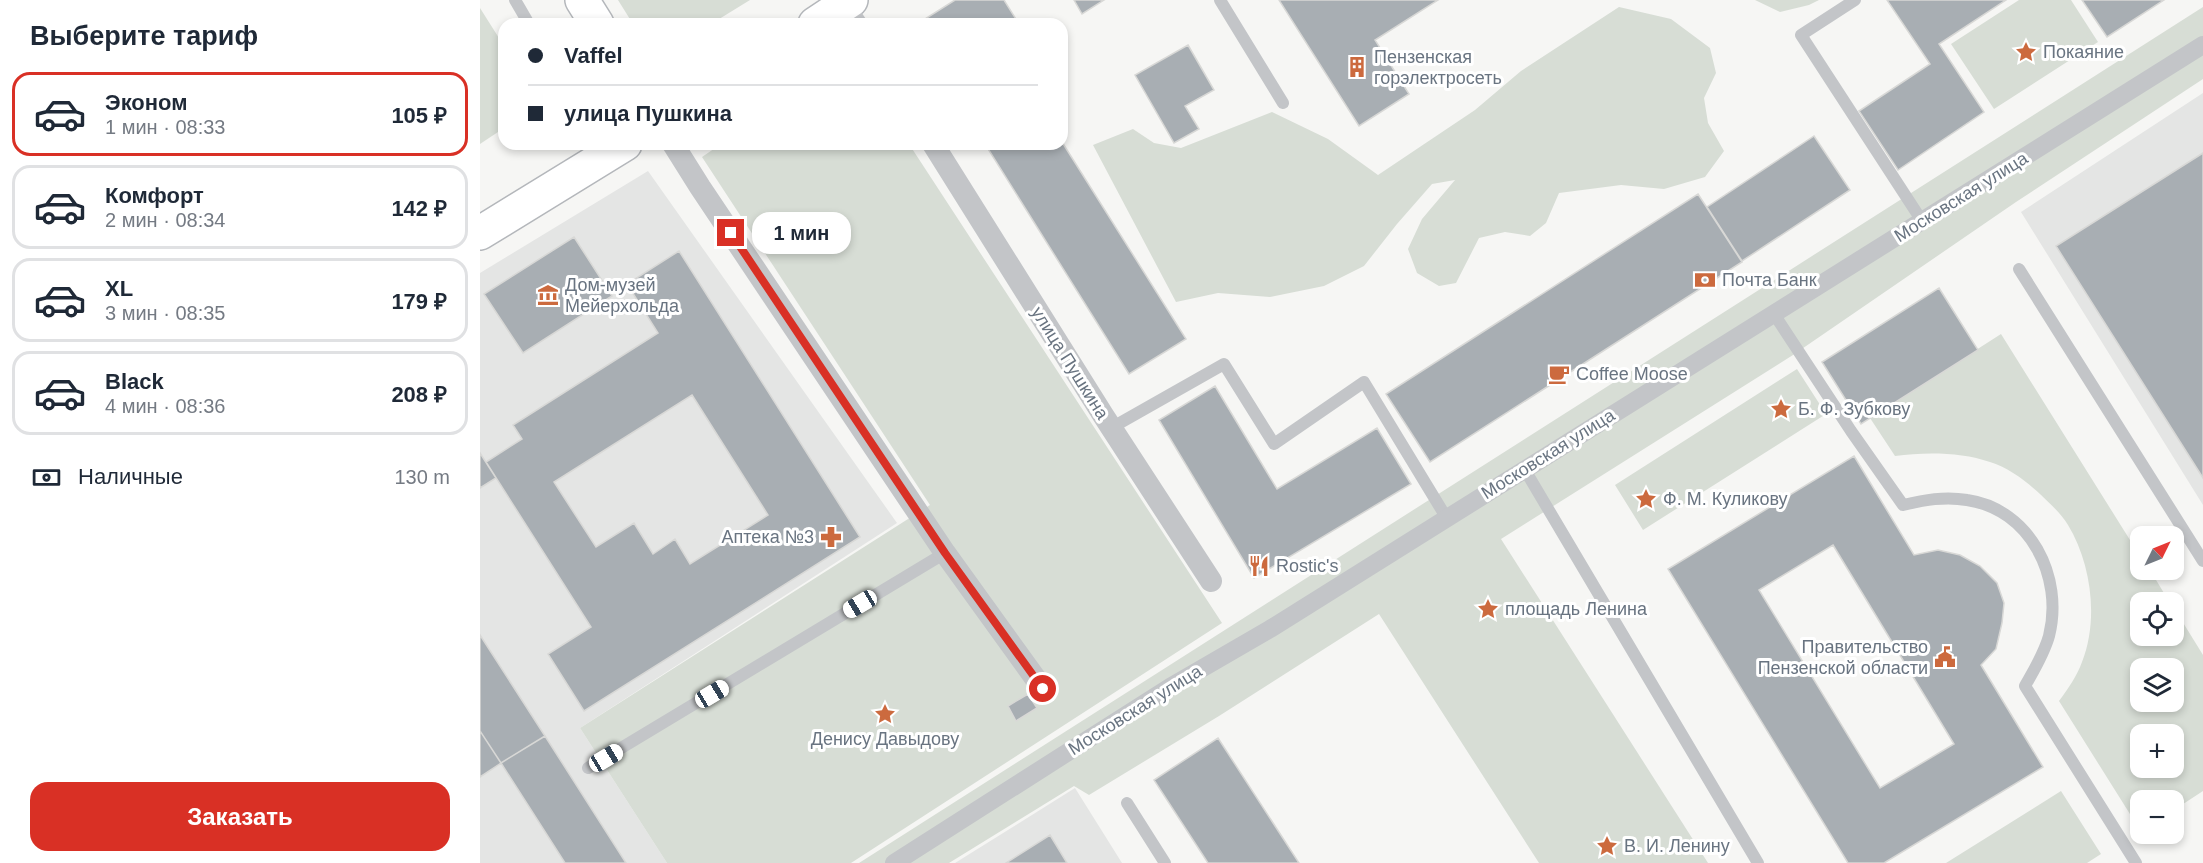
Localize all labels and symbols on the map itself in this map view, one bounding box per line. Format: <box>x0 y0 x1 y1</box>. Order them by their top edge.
place icon: Покаяние <box>2014 40 2038 64</box>
place label: Покаяние <box>2043 42 2124 62</box>
place label: Пензенская горэлектросеть <box>1374 47 1502 88</box>
building icon: Пензенская горэлектросеть <box>1345 55 1369 79</box>
street label: Московская улица <box>1891 147 2032 246</box>
callout: 1 мин <box>752 212 851 254</box>
route end <box>717 219 744 246</box>
bank icon: Почта Банк <box>1693 268 1717 292</box>
place label: Почта Банк <box>1722 270 1817 290</box>
place label: Дом-музей Мейерхольда <box>565 275 680 316</box>
museum icon: Дом-музей Мейерхольда <box>536 283 560 307</box>
street label: улица Пушкина <box>1027 303 1113 424</box>
cafe icon: Coffee Moose <box>1547 362 1571 386</box>
place label: Coffee Moose <box>1576 364 1688 384</box>
place icon: Б. Ф. Зубкову <box>1769 397 1793 421</box>
place label: Б. Ф. Зубкову <box>1798 399 1910 419</box>
street label: Московская улица <box>1478 404 1619 503</box>
place icon: Ф. М. Куликову <box>1634 487 1658 511</box>
place label: Ф. М. Куликову <box>1663 489 1788 509</box>
pharmacy icon: Аптека №3 <box>819 525 843 549</box>
north arrow <box>2130 526 2184 580</box>
place label: Аптека №3 <box>722 527 814 547</box>
restaurant icon: Rostic's <box>1247 554 1271 578</box>
place label: Rostic's <box>1276 556 1338 576</box>
car <box>840 587 880 621</box>
place icon: площадь Ленина <box>1476 597 1500 621</box>
place label: площадь Ленина <box>1505 599 1648 619</box>
place label: Правительство Пензенской области <box>1758 637 1928 678</box>
public building icon: Правительство Пензенской области <box>1933 645 1957 669</box>
street label: Московская улица <box>1065 660 1206 759</box>
route start <box>1029 675 1056 702</box>
car <box>692 677 732 711</box>
place icon: Денису Давыдову <box>873 702 897 726</box>
place label: Денису Давыдову <box>811 729 959 749</box>
car <box>586 741 626 775</box>
place icon: В. И. Ленину <box>1595 834 1619 858</box>
place label: В. И. Ленину <box>1624 836 1730 856</box>

